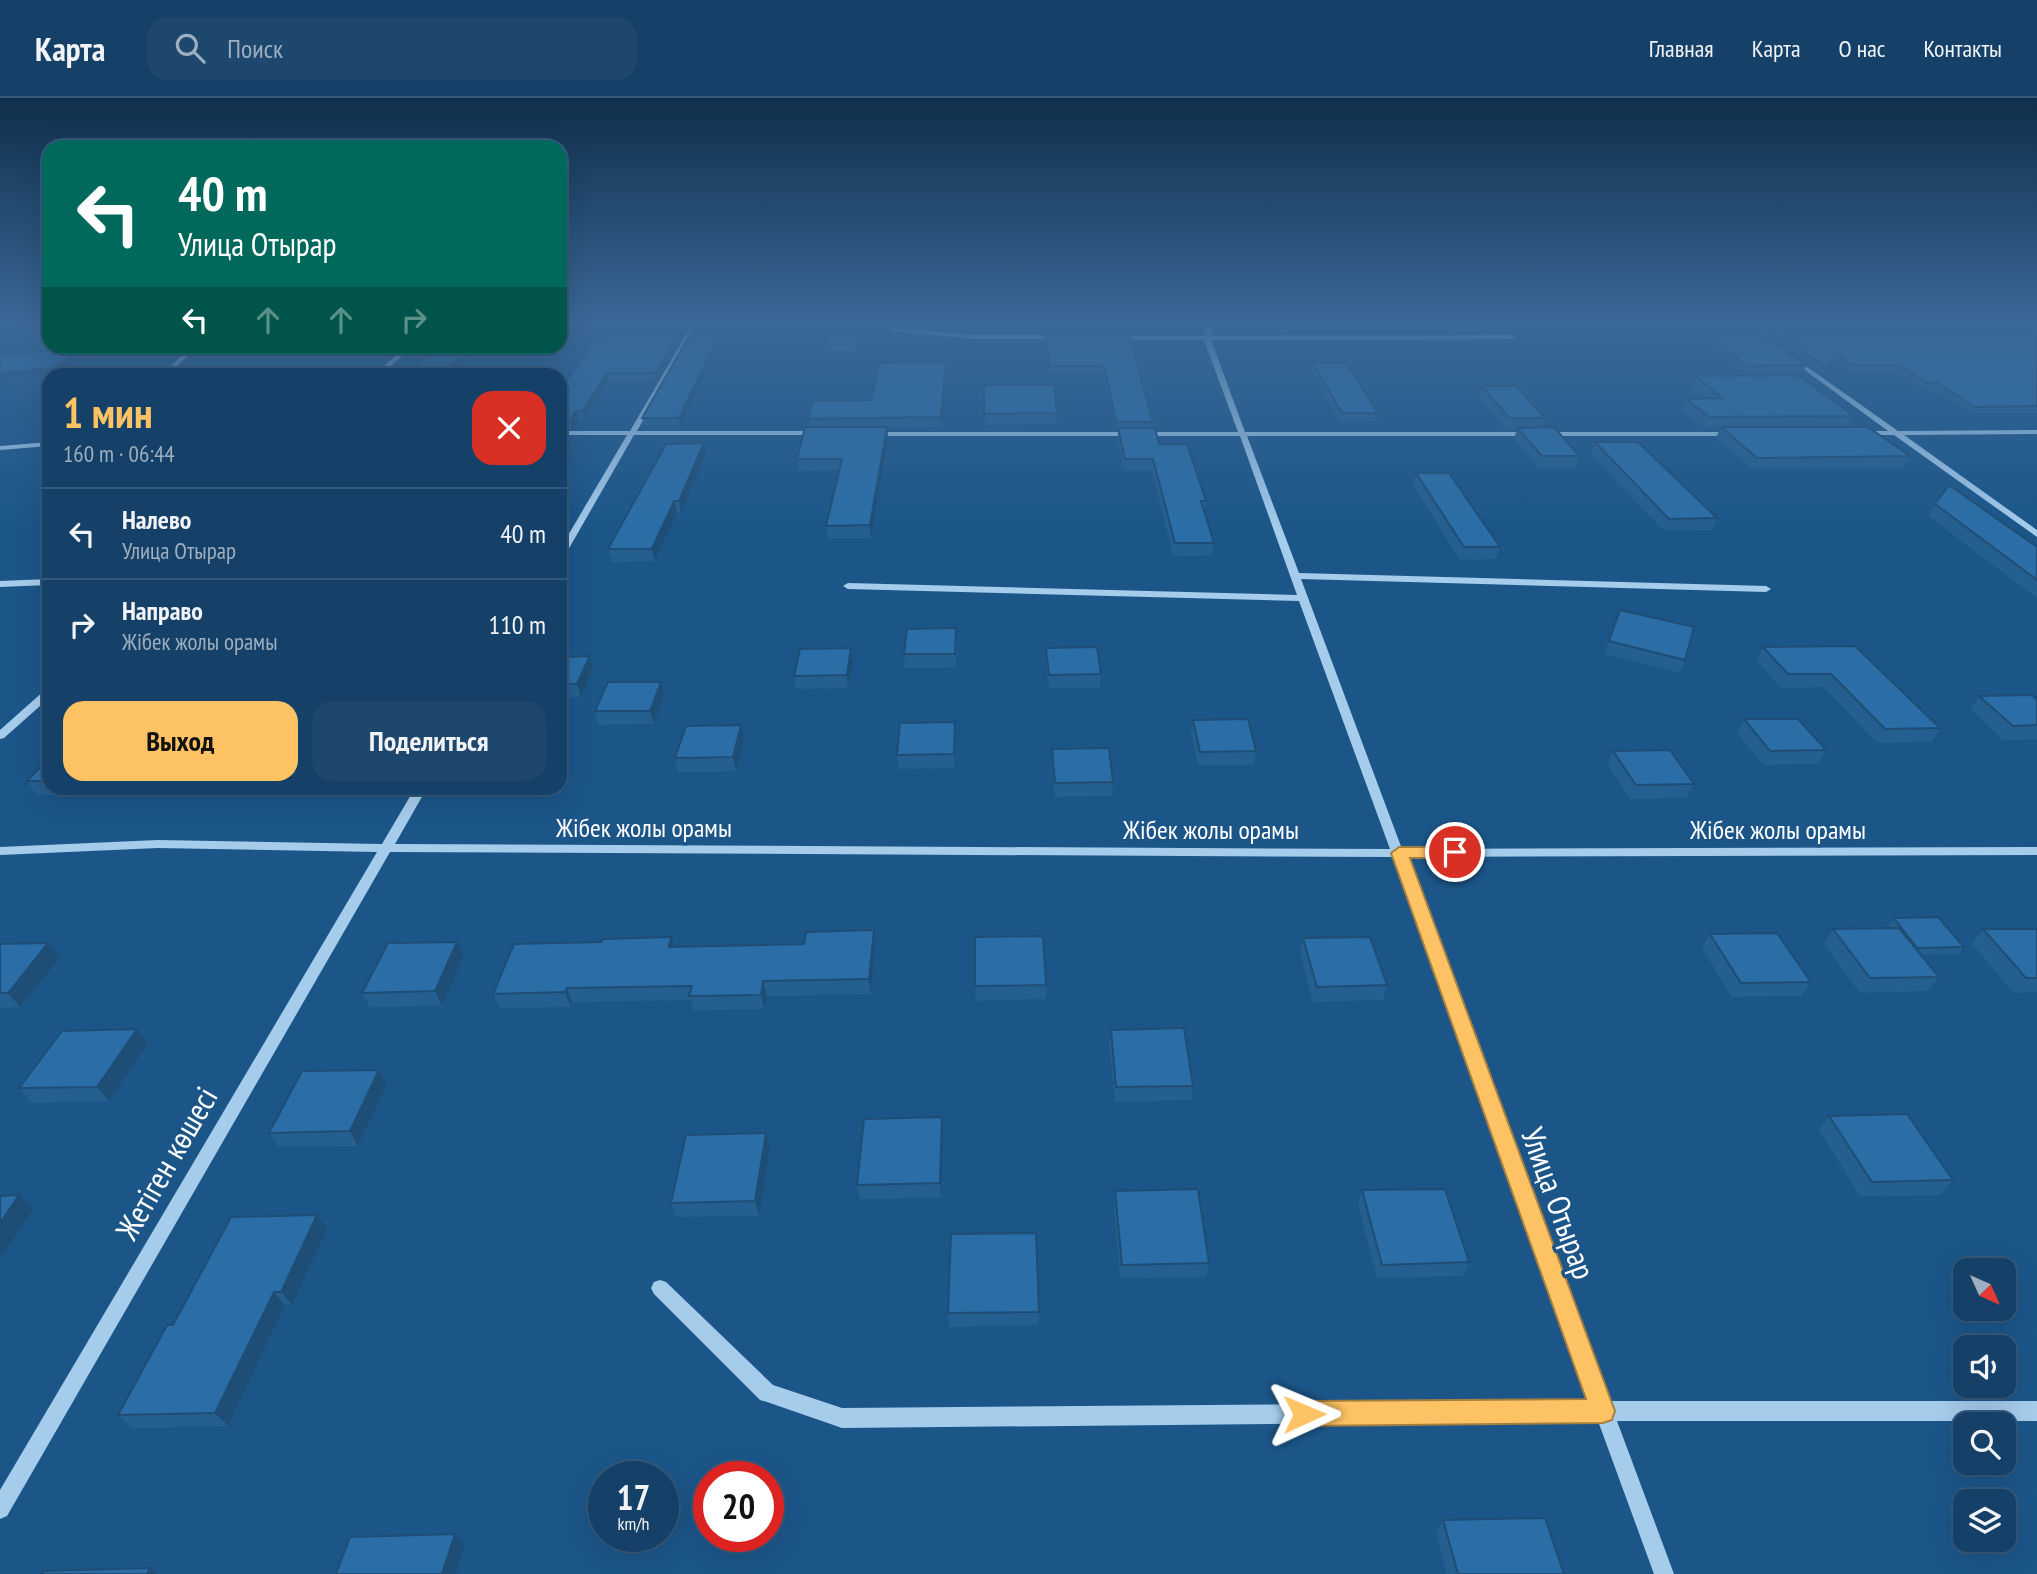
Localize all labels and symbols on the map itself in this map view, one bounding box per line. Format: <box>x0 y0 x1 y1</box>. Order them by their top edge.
street label: Жібек жолы орамы <box>555 811 732 844</box>
street label: Жібек жолы орамы <box>1122 813 1299 846</box>
street label: Жібек жолы орамы <box>1689 813 1866 846</box>
pin <box>1425 822 1485 882</box>
street label: Жетіген көшесі <box>105 1079 227 1248</box>
street label: Улица Отырар <box>1512 1121 1606 1285</box>
north arrow <box>1953 1258 2016 1321</box>
position arrow <box>1267 1377 1341 1451</box>
speed limit sign: 20 <box>693 1461 784 1552</box>

